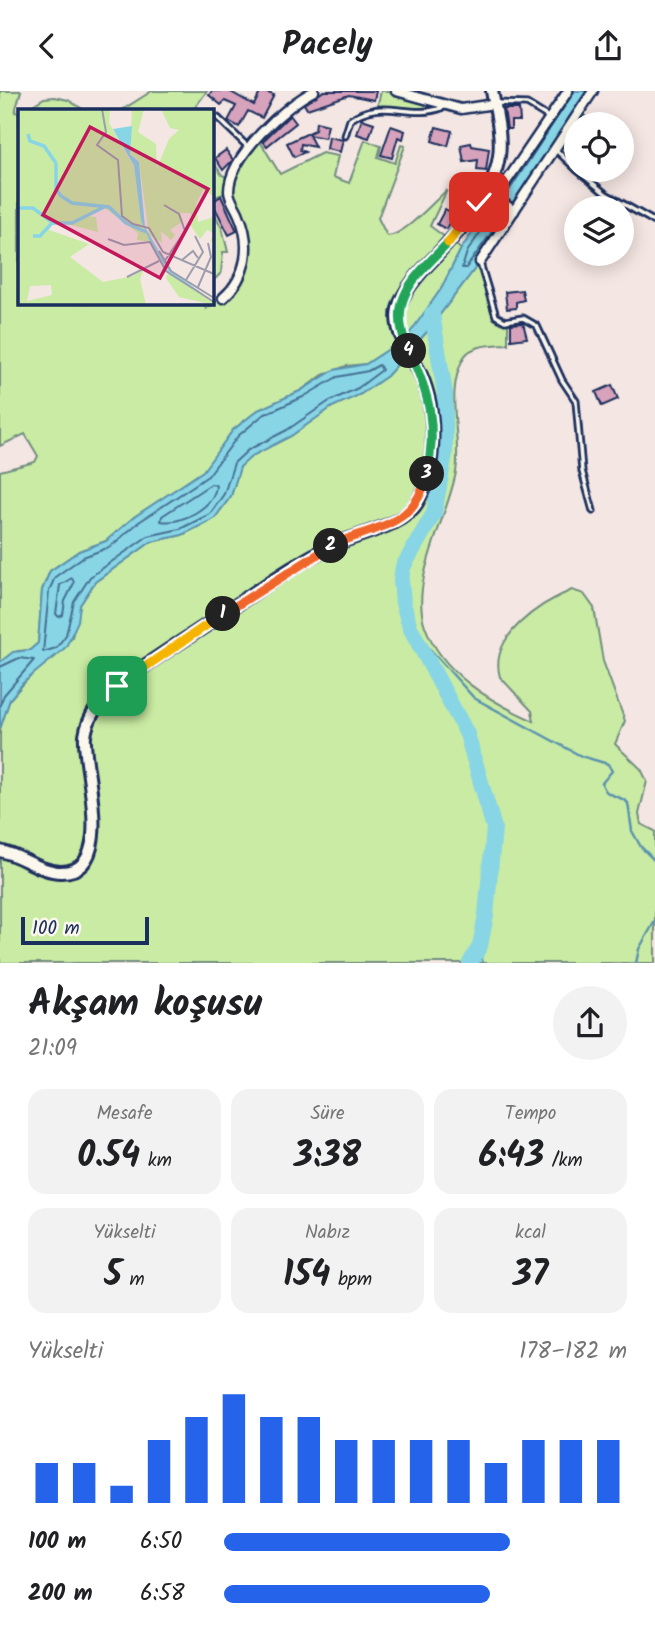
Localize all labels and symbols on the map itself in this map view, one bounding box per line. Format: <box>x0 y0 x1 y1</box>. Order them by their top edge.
inset map <box>18 109 214 305</box>
pin <box>449 172 509 232</box>
pin: 4 <box>392 334 426 369</box>
pin: 3 <box>410 457 444 491</box>
pin: 2 <box>314 529 348 563</box>
pin: 1 <box>206 596 241 631</box>
pin <box>87 656 147 716</box>
scale bar <box>21 914 149 946</box>

